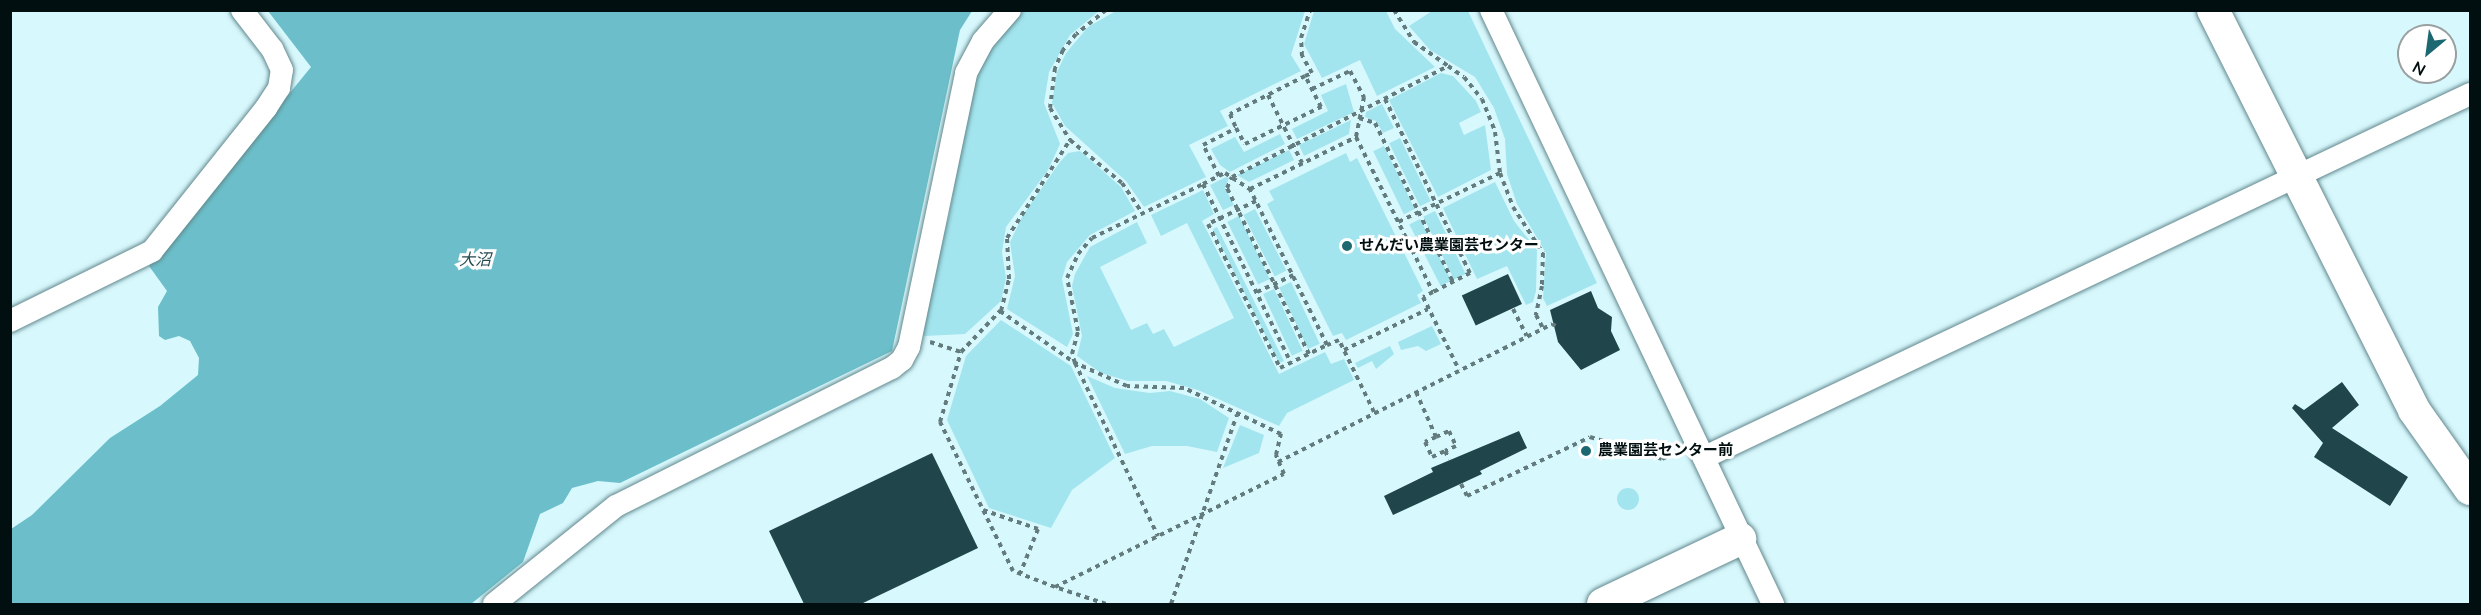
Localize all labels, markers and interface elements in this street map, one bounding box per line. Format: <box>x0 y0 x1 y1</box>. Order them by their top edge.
north arrow <box>2397 24 2457 84</box>
text: N <box>2409 55 2430 81</box>
place label: せんだい農業園芸センター <box>1359 237 1539 255</box>
marker: せんだい農業園芸センター <box>1340 239 1354 253</box>
water label: 大沼 <box>459 250 491 270</box>
place label: 農業園芸センター前 <box>1598 442 1733 460</box>
marker: 農業園芸センター前 <box>1579 444 1593 458</box>

